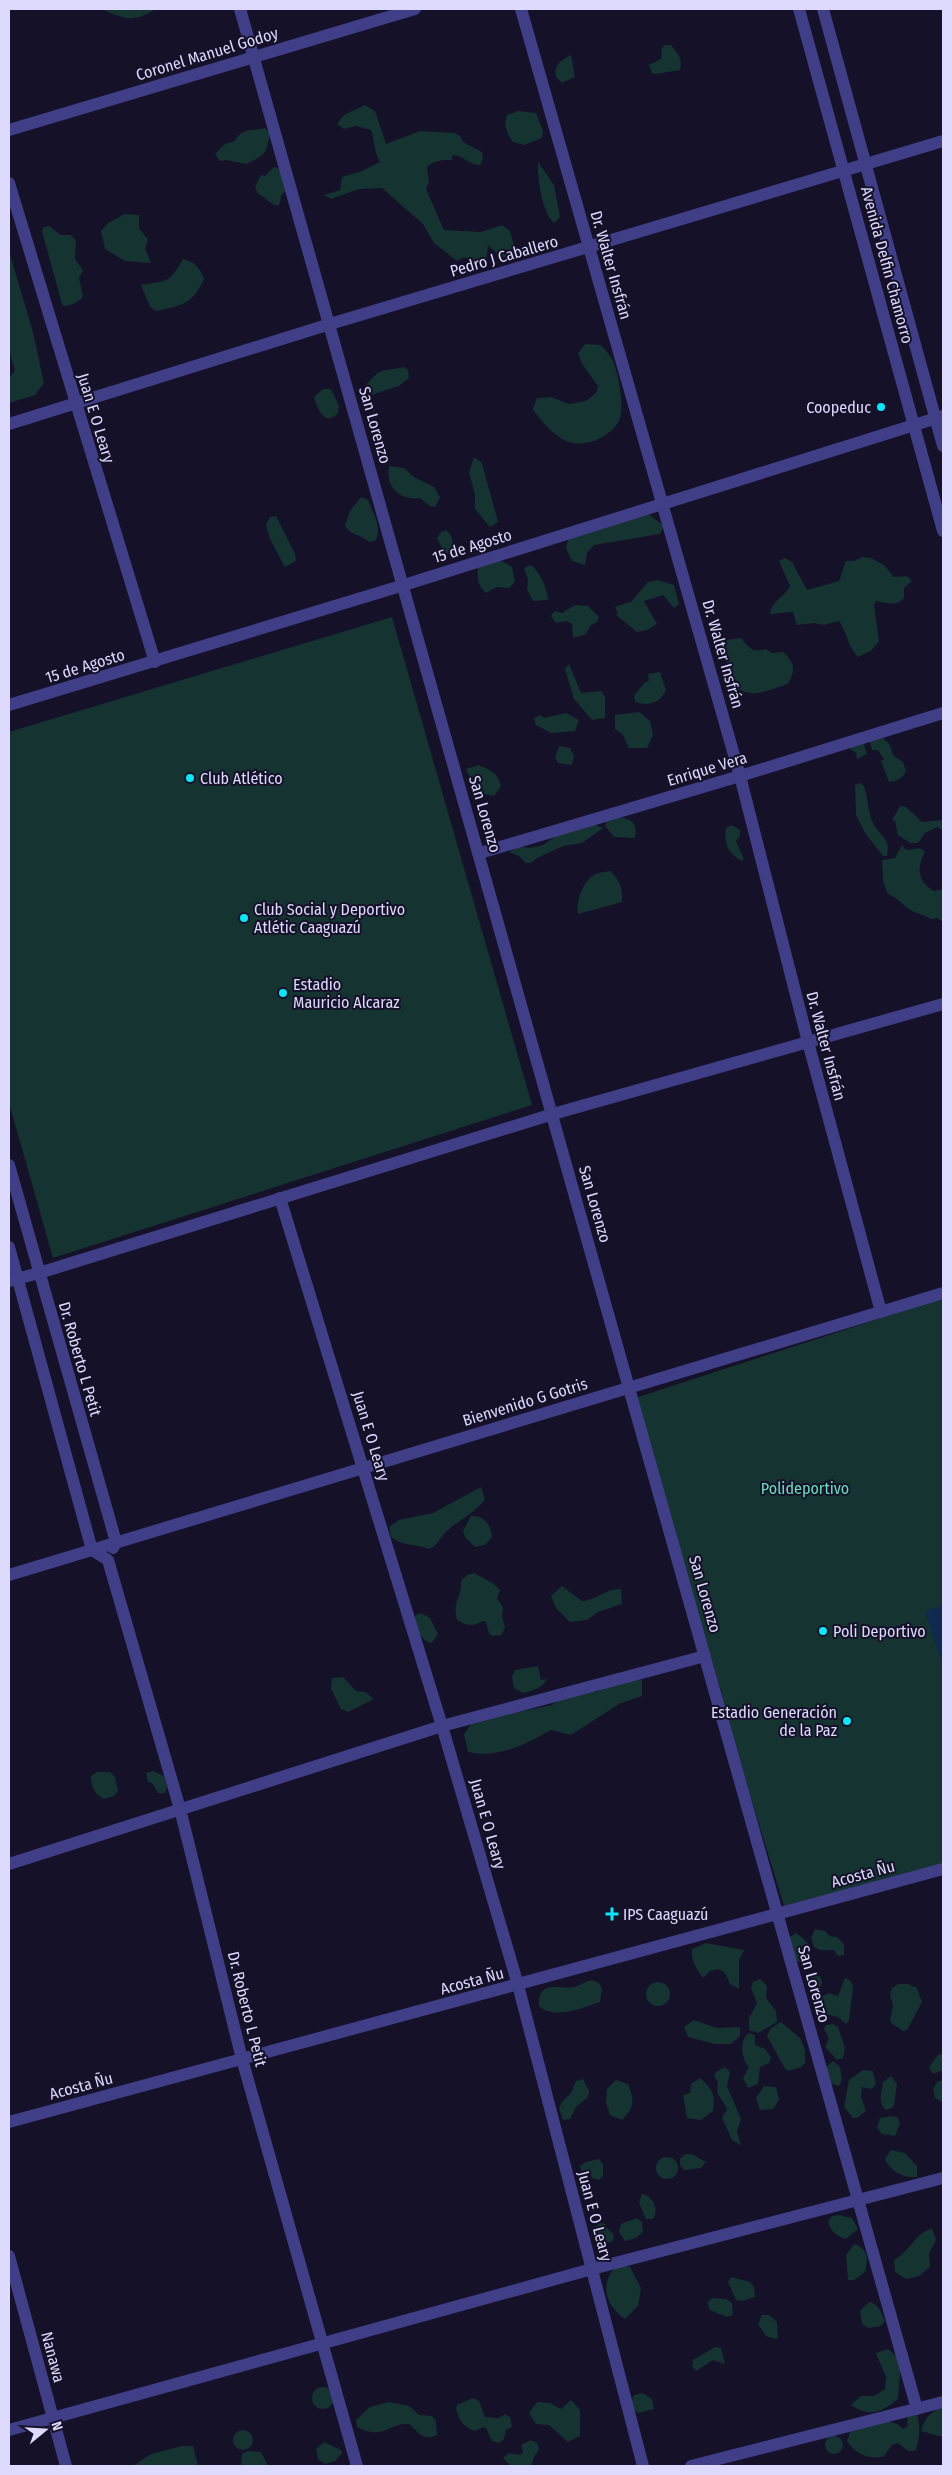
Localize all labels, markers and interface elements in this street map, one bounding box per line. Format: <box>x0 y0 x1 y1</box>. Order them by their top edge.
street label: Coronel Manuel Godoy <box>134 23 281 85</box>
street label: Avenida Delfin Chamorro <box>857 184 917 346</box>
street label: Dr. Walter Insfrán <box>586 208 636 322</box>
street label: Pedro J Caballero <box>448 232 560 280</box>
street label: Juan E O Leary <box>73 371 119 466</box>
street label: San Lorenzo <box>355 384 395 466</box>
place label: Coopeduc <box>806 398 871 417</box>
marker: Coopeduc <box>875 401 887 413</box>
street label: 15 de Agosto <box>430 525 514 567</box>
street label: Dr. Walter Insfrán <box>698 597 748 711</box>
street label: 15 de Agosto <box>43 645 127 687</box>
street label: Enrique Vera <box>665 748 749 790</box>
place label: Club Atlético <box>200 769 283 788</box>
marker: Club Atlético <box>184 772 196 784</box>
street label: San Lorenzo <box>465 773 505 855</box>
place label: Club Social y Deportivo Atlétic Caaguazú <box>254 900 405 937</box>
marker: Club Social y Deportivo Atlétic Caaguazú <box>238 912 250 924</box>
place label: Estadio Mauricio Alcaraz <box>293 975 400 1012</box>
marker: Estadio Mauricio Alcaraz <box>277 987 289 999</box>
street label: Dr. Walter Insfrán <box>802 989 850 1103</box>
street label: San Lorenzo <box>575 1163 615 1245</box>
street label: Dr. Roberto L Petit <box>55 1300 106 1419</box>
street label: Bienvenido G Gotris <box>460 1374 590 1430</box>
street label: Juan E O Leary <box>348 1389 394 1484</box>
park label: Polideportivo <box>761 1479 849 1498</box>
street label: San Lorenzo <box>685 1553 725 1635</box>
place label: Poli Deportivo <box>833 1622 926 1641</box>
marker: Poli Deportivo <box>817 1625 829 1637</box>
place label: Estadio Generación de la Paz <box>711 1703 837 1740</box>
marker: Estadio Generación de la Paz <box>841 1715 853 1727</box>
street label: Juan E O Leary <box>466 1777 510 1872</box>
street label: Acosta Ñu <box>829 1856 897 1892</box>
place label: IPS Caaguazú <box>623 1905 709 1924</box>
marker: IPS Caaguazú <box>605 1907 619 1921</box>
street label: San Lorenzo <box>794 1943 834 2025</box>
street label: Dr. Roberto L Petit <box>224 1949 271 2069</box>
street label: Acosta Ñu <box>438 1963 506 1999</box>
street label: Acosta Ñu <box>47 2068 115 2104</box>
street label: Juan E O Leary <box>574 2169 616 2264</box>
street label: Nanawa <box>37 2329 69 2385</box>
north arrow <box>20 2405 70 2455</box>
text: N <box>48 2420 66 2433</box>

